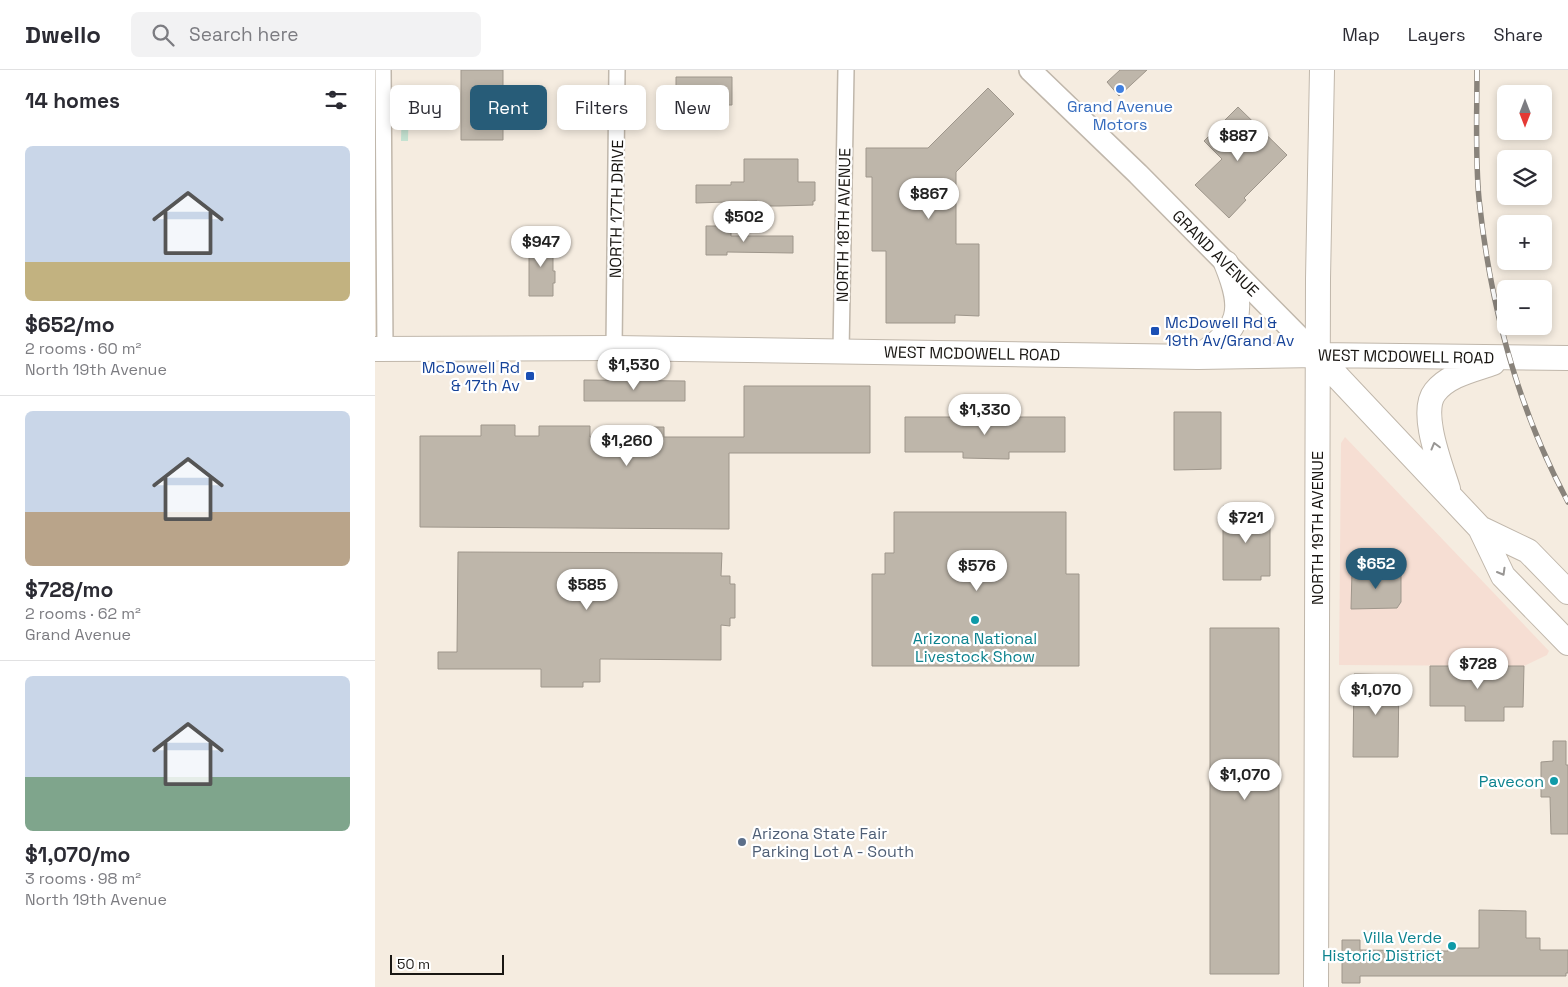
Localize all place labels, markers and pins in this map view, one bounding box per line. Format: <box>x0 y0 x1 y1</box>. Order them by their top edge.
marker: Grand Avenue Motors <box>1114 83 1126 95</box>
place label: Grand Avenue Motors <box>1067 96 1173 135</box>
pin: $887 <box>1208 119 1268 162</box>
pin: $867 <box>899 178 959 220</box>
pin: $502 <box>714 200 774 243</box>
pin: $947 <box>511 226 571 268</box>
place label: McDowell Rd & 19th Av/Grand Av <box>1165 312 1295 351</box>
marker: McDowell Rd & 19th Av/Grand Av <box>1149 325 1161 337</box>
pin: $1,530 <box>593 348 675 391</box>
place label: McDowell Rd & 17th Av <box>422 357 520 396</box>
marker: McDowell Rd & 17th Av <box>524 370 536 382</box>
pin: $1,330 <box>944 394 1026 436</box>
pin: $1,260 <box>586 424 668 467</box>
pin: $721 <box>1216 502 1276 544</box>
pin: $652 <box>1346 548 1406 590</box>
pin: $576 <box>947 550 1007 592</box>
pin: $585 <box>557 568 617 611</box>
marker: Arizona National Livestock Show <box>969 614 981 626</box>
place label: Arizona National Livestock Show <box>913 628 1037 667</box>
pin: $728 <box>1448 648 1508 690</box>
pin: $1,070 <box>1335 674 1417 716</box>
pin: $1,070 <box>1204 758 1286 801</box>
place label: Pavecon <box>1479 771 1544 792</box>
marker: Pavecon <box>1548 775 1560 787</box>
place label: Arizona State Fair Parking Lot A - South <box>752 823 914 862</box>
marker: Arizona State Fair Parking Lot A - South <box>736 836 748 848</box>
place label: Villa Verde Historic District <box>1322 927 1442 966</box>
marker: Villa Verde Historic District <box>1446 940 1458 952</box>

